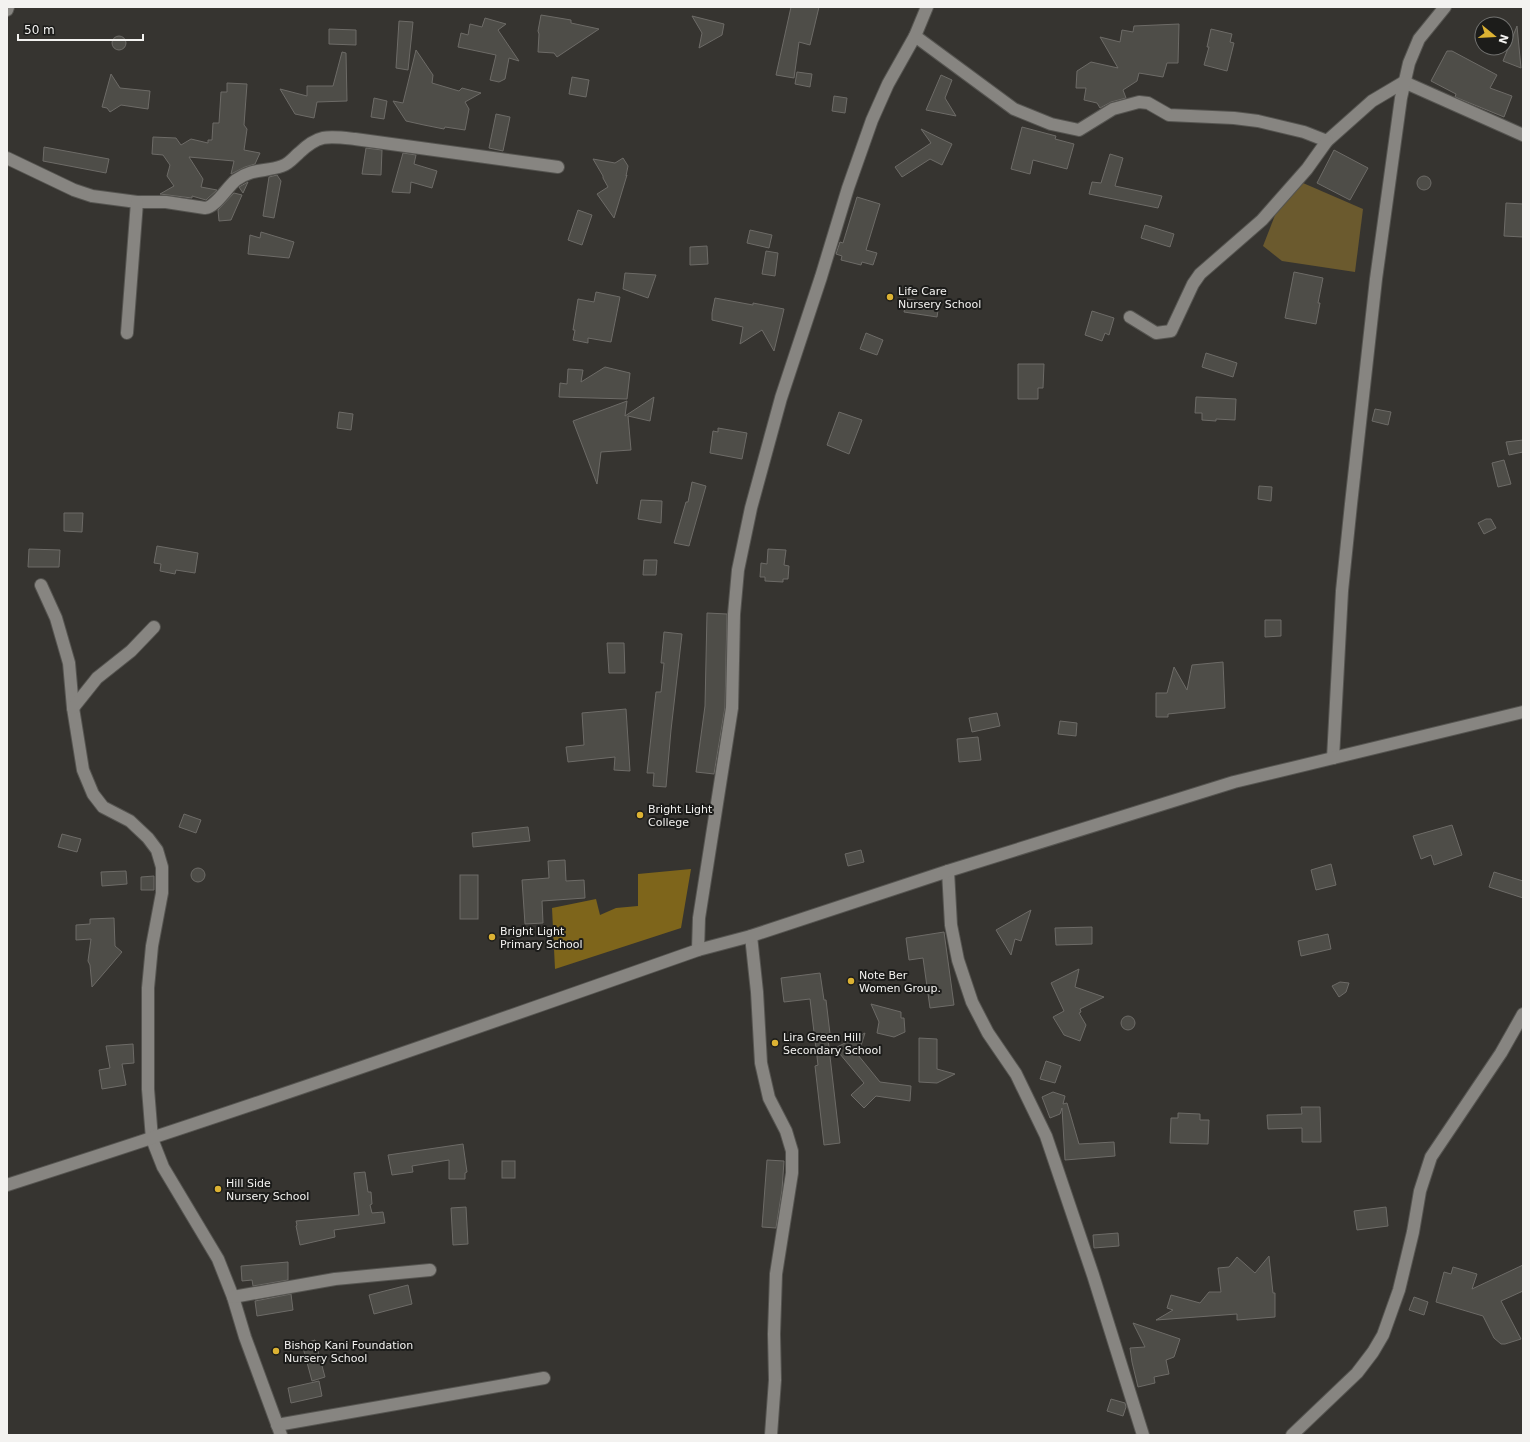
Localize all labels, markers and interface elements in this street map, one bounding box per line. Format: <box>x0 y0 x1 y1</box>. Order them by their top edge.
scale bar <box>18 16 143 42</box>
north arrow <box>1474 16 1514 56</box>
text: 50 m <box>24 23 55 37</box>
text: N <box>1495 33 1511 45</box>
place label: Life Care Nursery School <box>898 285 981 311</box>
marker: Life Care Nursery School <box>885 292 895 302</box>
place label: Bright Light College <box>648 803 713 829</box>
marker: Bright Light College <box>635 810 645 820</box>
place label: Bright Light Primary School <box>500 925 583 951</box>
marker: Bright Light Primary School <box>487 932 497 942</box>
place label: Note Ber Women Group. <box>859 969 941 995</box>
marker: Note Ber Women Group. <box>846 976 856 986</box>
place label: Lira Green Hill Secondary School <box>783 1031 881 1057</box>
marker: Lira Green Hill Secondary School <box>770 1038 780 1048</box>
place label: Hill Side Nursery School <box>226 1177 309 1203</box>
marker: Hill Side Nursery School <box>213 1184 223 1194</box>
place label: Bishop Kani Foundation Nursery School <box>284 1339 413 1365</box>
marker: Bishop Kani Foundation Nursery School <box>271 1346 281 1356</box>

